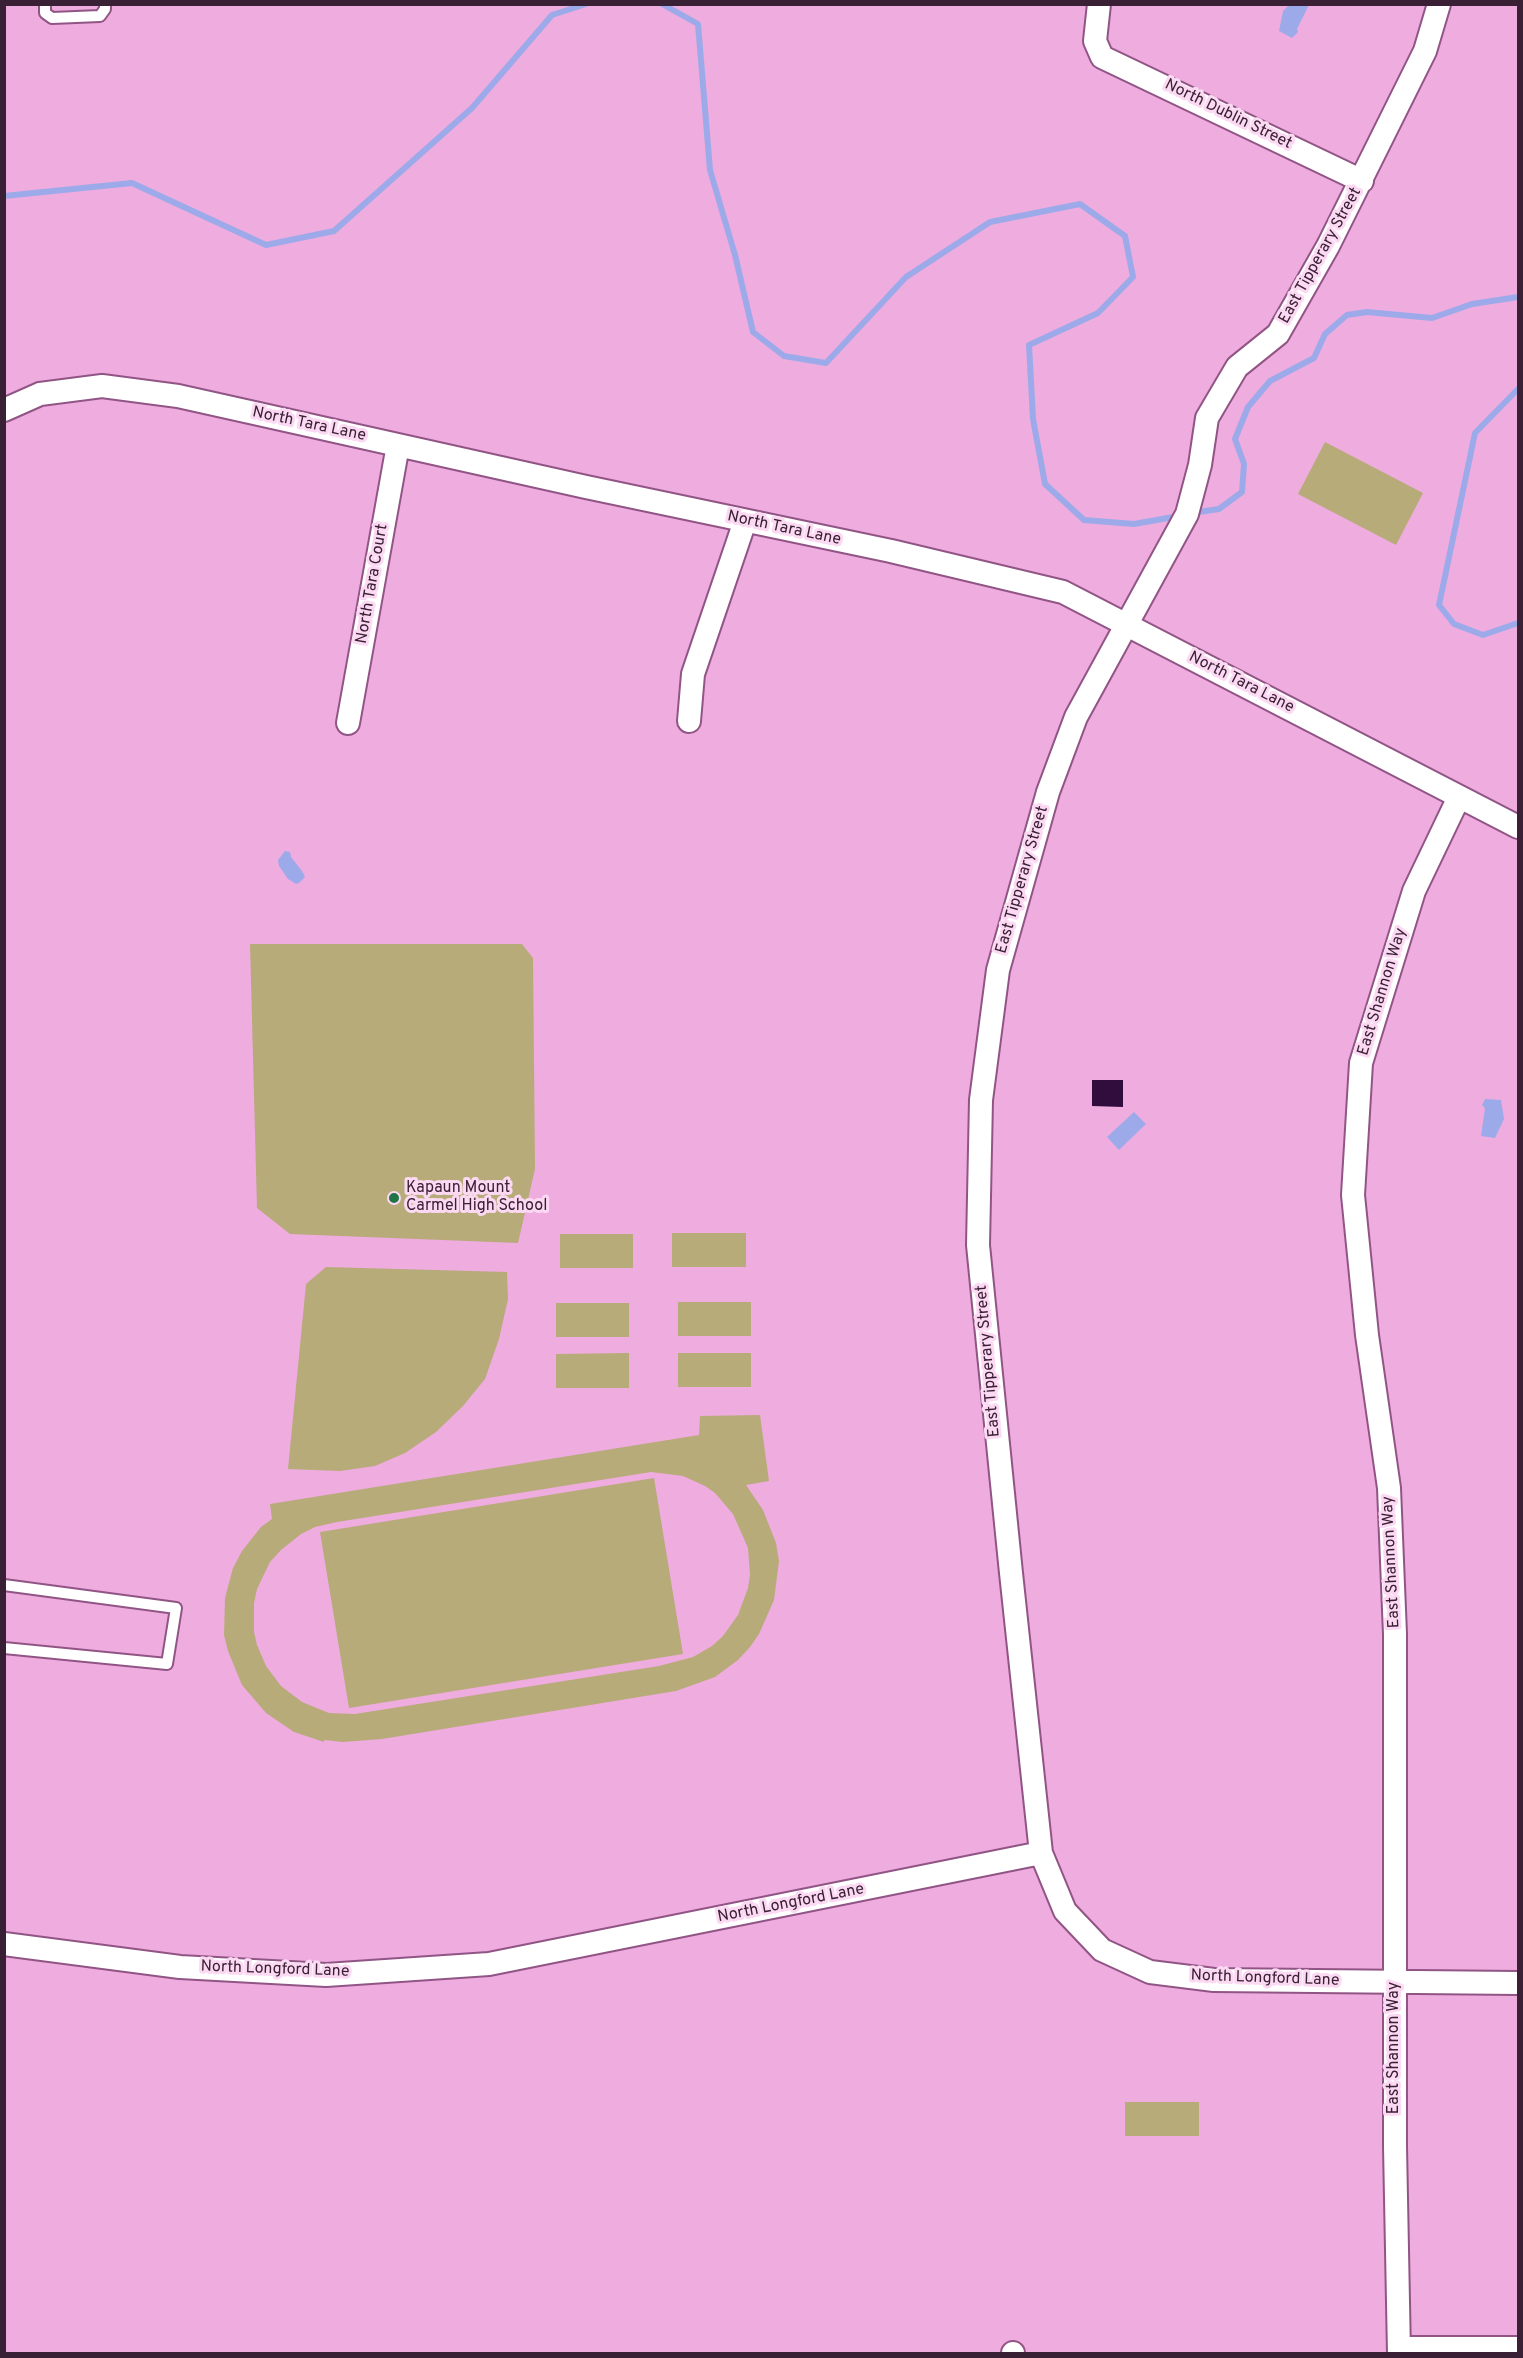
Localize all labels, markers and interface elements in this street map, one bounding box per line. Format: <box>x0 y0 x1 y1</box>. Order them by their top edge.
street label: North Dublin Street <box>1161 76 1295 154</box>
street label: East Tipperary Street <box>1276 185 1366 327</box>
street label: North Tara Lane <box>250 404 368 446</box>
street label: North Tara Lane <box>725 508 843 550</box>
street label: North Tara Court <box>353 523 393 645</box>
street label: North Tara Lane <box>1185 648 1297 718</box>
street label: East Tipperary Street <box>993 804 1053 956</box>
street label: East Shannon Way <box>1354 926 1412 1058</box>
place label: Kapaun Mount Carmel High School <box>406 1179 547 1217</box>
marker: Kapaun Mount Carmel High School <box>387 1191 401 1205</box>
street label: East Tipperary Street <box>973 1284 1005 1438</box>
street label: East Shannon Way <box>1379 1495 1405 1629</box>
street label: North Longford Lane <box>716 1880 866 1928</box>
street label: North Longford Lane <box>200 1958 350 1982</box>
street label: North Longford Lane <box>1190 1967 1340 1991</box>
street label: East Shannon Way <box>1385 1982 1405 2114</box>

